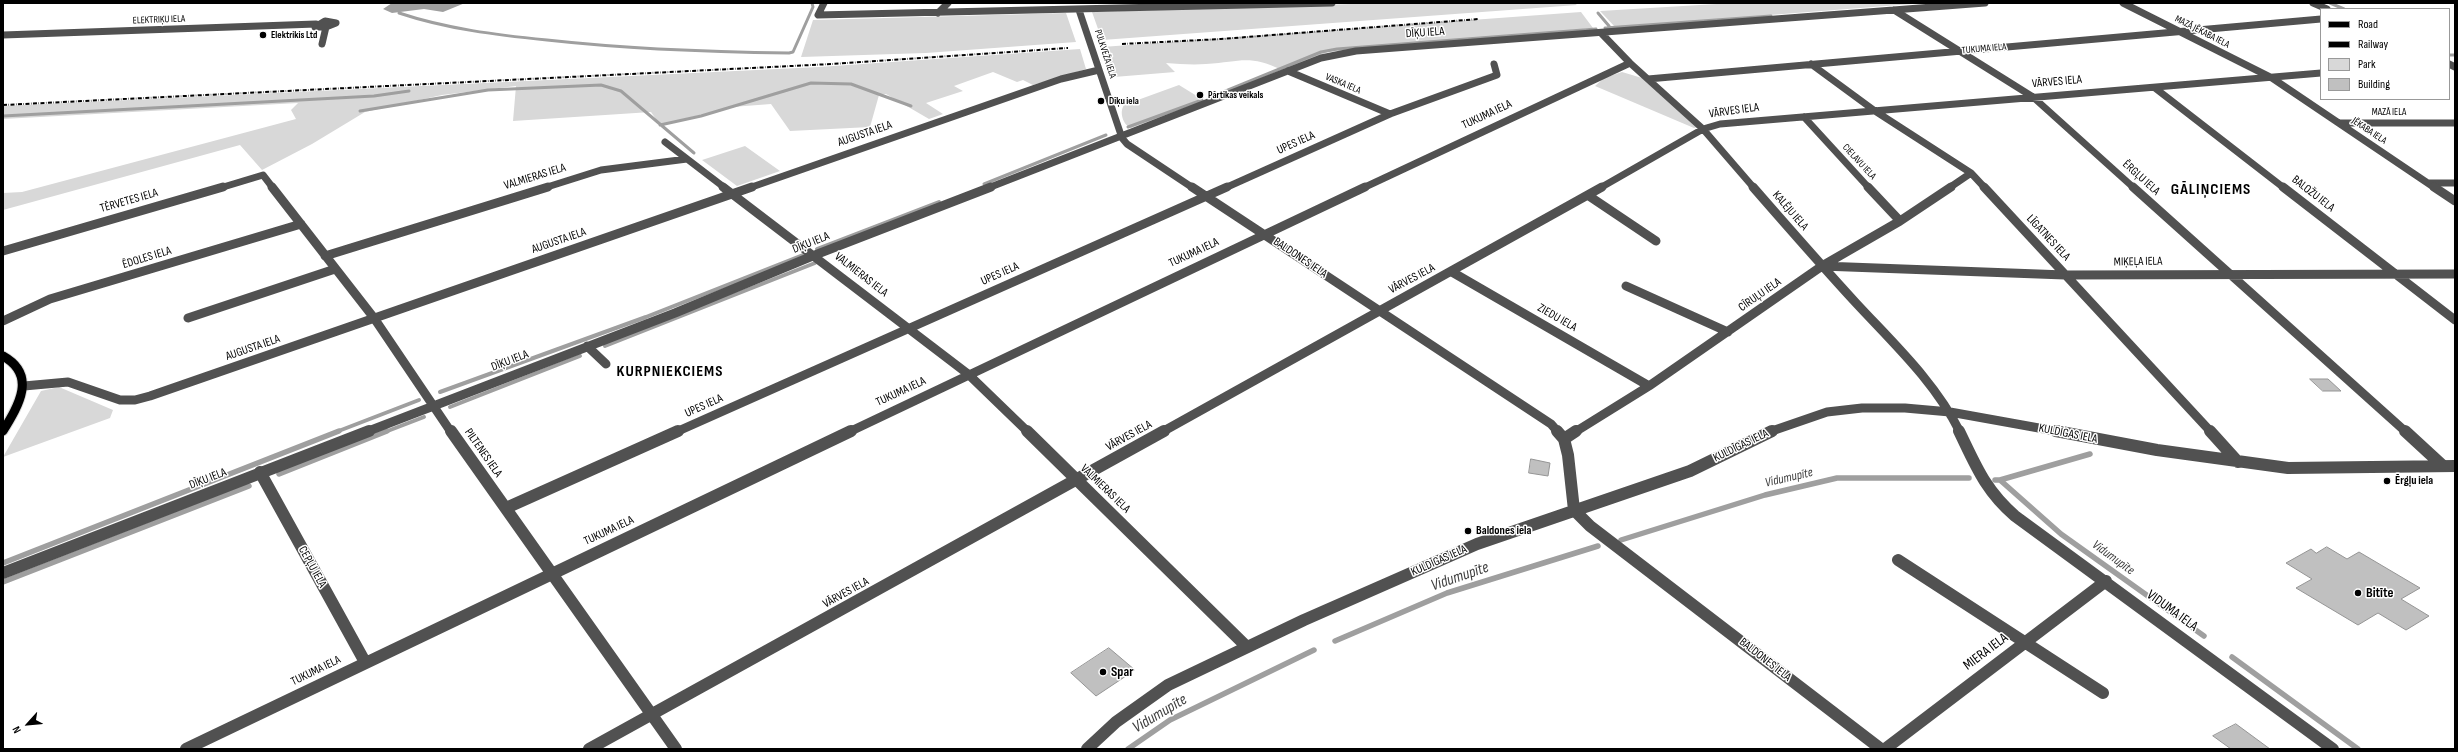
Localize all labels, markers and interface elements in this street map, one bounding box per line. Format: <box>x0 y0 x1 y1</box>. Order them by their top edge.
legend <box>2320 8 2450 100</box>
street label: ELEKTRIĶU IELA <box>133 13 185 27</box>
street label: MAZĀ JĒKABA IELA <box>2173 13 2231 51</box>
text: Road <box>2358 17 2378 32</box>
street label: DĪĶU IELA <box>1405 24 1445 42</box>
street label: PULKVEŽA IELA <box>1092 28 1118 80</box>
place label: Elektrikis Ltd <box>271 29 317 41</box>
marker: Elektrikis Ltd <box>258 30 268 40</box>
text: Railway <box>2358 37 2388 52</box>
street label: TUKUMA IELA <box>1961 41 2007 57</box>
text: Park <box>2358 57 2376 72</box>
street label: VASKA IELA <box>1323 71 1363 97</box>
street label: VĀRVES IELA <box>2031 73 2083 91</box>
text: Building <box>2358 77 2390 92</box>
place label: Pārtikas veikals <box>1208 89 1263 101</box>
marker: Pārtikas veikals <box>1195 90 1205 100</box>
place label: Dīķu iela <box>1109 95 1139 107</box>
marker: Dīķu iela <box>1096 96 1106 106</box>
street label: TUKUMA IELA <box>1460 97 1514 133</box>
street label: VĀRVES IELA <box>1708 100 1760 122</box>
street label: MAZĀ IELA <box>2372 106 2406 118</box>
street label: JĒKABA IELA <box>2349 115 2389 147</box>
street label: AUGUSTA IELA <box>836 118 894 150</box>
street label: UPES IELA <box>1275 128 1317 158</box>
street label: CIELAVU IELA <box>1840 142 1878 182</box>
street label: ĒRGĻU IELA <box>2119 157 2163 199</box>
street label: VALMIERAS IELA <box>502 161 568 193</box>
street label: BALOŽU IELA <box>2289 173 2337 215</box>
district label: GĀLIŅCIEMS <box>2171 180 2251 200</box>
street label: TĒRVETES IELA <box>98 186 160 216</box>
street label: KALĒJU IELA <box>1769 188 1811 234</box>
street label: LĪGATNES IELA <box>2023 212 2073 264</box>
street label: AUGUSTA IELA <box>530 225 588 257</box>
street label: DĪĶU IELA <box>790 229 832 257</box>
street label: TUKUMA IELA <box>1167 235 1221 271</box>
street label: BALDONES IELA <box>1270 235 1330 281</box>
street label: ĒDOLES IELA <box>121 244 173 272</box>
street label: VALMIERAS IELA <box>831 250 891 300</box>
street label: MIĶEĻA IELA <box>2114 254 2162 270</box>
street label: UPES IELA <box>979 259 1021 289</box>
street label: VĀRVES IELA <box>1386 261 1438 297</box>
street label: CĪRUĻU IELA <box>1736 275 1784 315</box>
street label: ZIEDU IELA <box>1535 301 1579 335</box>
street label: AUGUSTA IELA <box>224 332 282 364</box>
street label: DĪĶU IELA <box>489 347 531 375</box>
district label: KURPNIEKCIEMS <box>617 362 723 382</box>
street label: TUKUMA IELA <box>874 374 928 410</box>
street label: UPES IELA <box>683 391 725 421</box>
street label: VĀRVES IELA <box>1104 418 1154 454</box>
street label: KULDĪGAS IELA <box>2037 421 2099 447</box>
street label: PILTENES IELA <box>461 426 505 480</box>
street label: KULDĪGAS IELA <box>1711 427 1771 465</box>
street label: VALMIERAS IELA <box>1077 462 1133 516</box>
street label: DĪĶU IELA <box>187 465 229 493</box>
water label: Vidumupīte <box>1764 465 1814 491</box>
place label: Ērgļu iela <box>2395 474 2433 488</box>
marker: Ērgļu iela <box>2382 476 2392 486</box>
street label: TUKUMA IELA <box>582 513 636 549</box>
place label: Baldones iela <box>1476 524 1531 538</box>
marker: Baldones iela <box>1463 526 1473 536</box>
water label: Vidumupīte <box>2089 537 2137 579</box>
street label: KULDĪGAS IELA <box>1409 542 1469 580</box>
street label: CEPĻU IELA <box>295 544 329 590</box>
water label: Vidumupīte <box>1429 558 1491 596</box>
street label: VĀRVES IELA <box>821 575 871 611</box>
place label: Bitīte <box>2366 585 2393 601</box>
street label: VIDUMA IELA <box>2143 587 2201 635</box>
marker: Bitīte <box>2353 588 2363 598</box>
street label: MIERA IELA <box>1960 630 2012 674</box>
street label: BALDONES IELA <box>1736 635 1794 685</box>
street label: TUKUMA IELA <box>289 653 343 689</box>
place label: Spar <box>1111 664 1133 680</box>
marker: Spar <box>1098 667 1108 677</box>
water label: Vidumupīte <box>1129 690 1191 738</box>
north arrow <box>8 704 48 744</box>
text: N <box>10 724 24 735</box>

